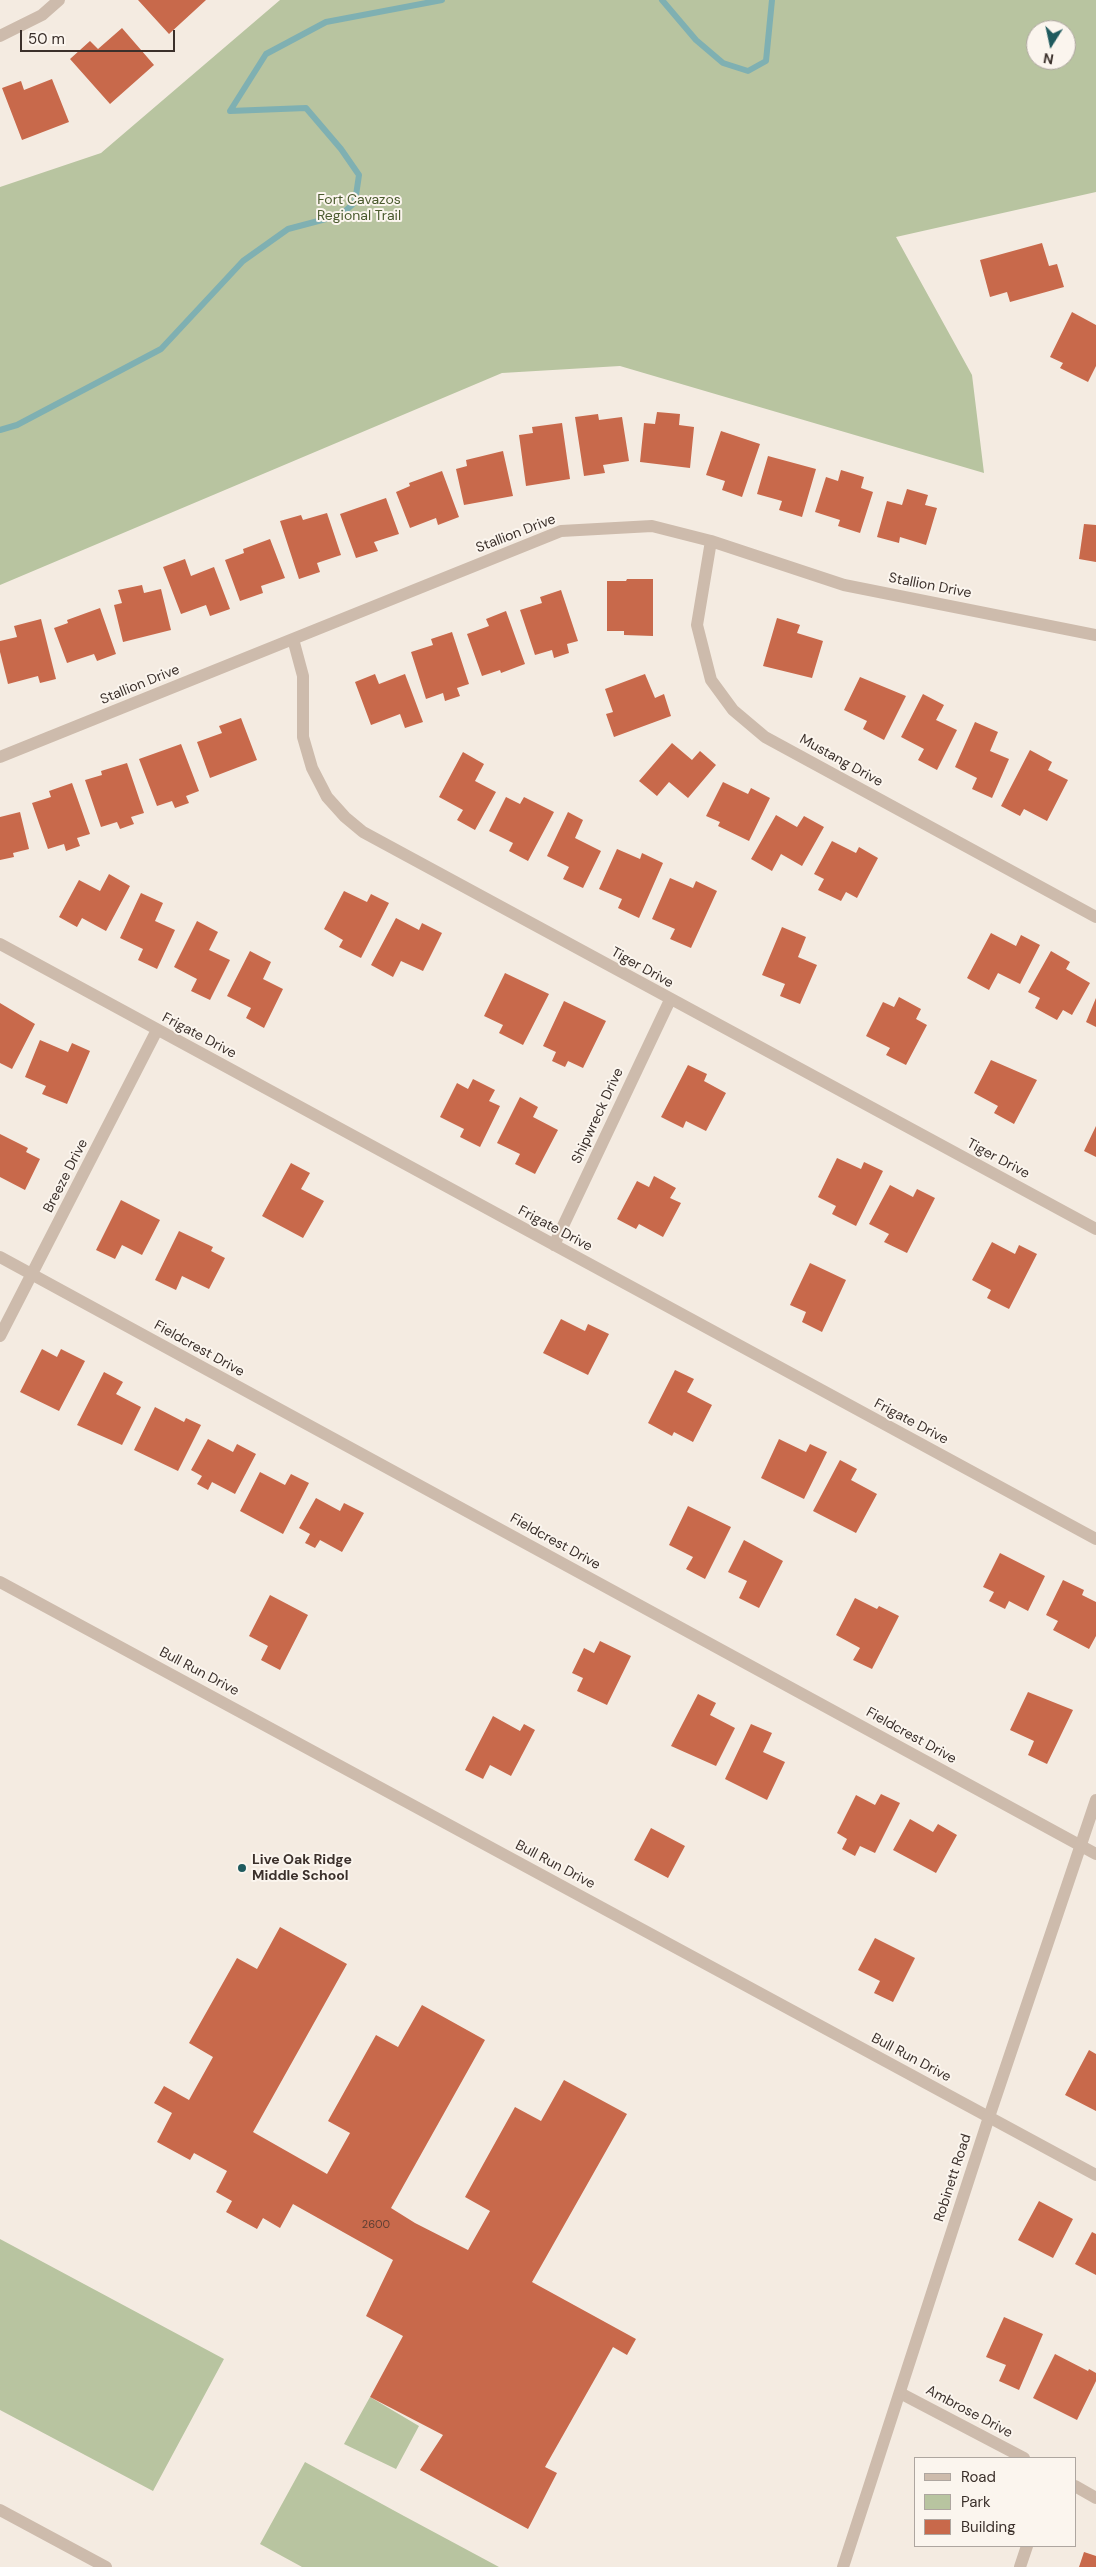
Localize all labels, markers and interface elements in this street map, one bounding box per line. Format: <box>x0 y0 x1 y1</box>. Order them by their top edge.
scale bar <box>22 20 178 52</box>
north arrow <box>1026 20 1076 70</box>
text: 50 m <box>28 29 65 49</box>
text: N <box>1042 49 1055 69</box>
park label: Fort Cavazos Regional Trail <box>317 192 401 224</box>
street label: Stallion Drive <box>474 511 558 557</box>
street label: Stallion Drive <box>887 570 973 602</box>
street label: Stallion Drive <box>98 661 182 709</box>
street label: Mustang Drive <box>797 731 885 791</box>
street label: Tiger Drive <box>608 944 676 992</box>
street label: Frigate Drive <box>159 1009 239 1063</box>
street label: Shipwreck Drive <box>569 1066 627 1166</box>
street label: Tiger Drive <box>964 1135 1032 1183</box>
street label: Breeze Drive <box>40 1136 92 1216</box>
street label: Frigate Drive <box>515 1202 595 1256</box>
street label: Fieldcrest Drive <box>151 1317 247 1381</box>
street label: Frigate Drive <box>871 1395 951 1449</box>
street label: Fieldcrest Drive <box>507 1510 603 1574</box>
street label: Bull Run Drive <box>156 1644 242 1700</box>
street label: Fieldcrest Drive <box>863 1704 959 1768</box>
street label: Bull Run Drive <box>512 1837 598 1893</box>
place label: Live Oak Ridge Middle School <box>252 1852 352 1884</box>
marker: Live Oak Ridge Middle School <box>236 1862 248 1874</box>
street label: Bull Run Drive <box>868 2030 954 2086</box>
street label: Robinett Road <box>931 2132 975 2224</box>
house number: 2600 <box>362 2218 390 2232</box>
street label: Ambrose Drive <box>923 2382 1015 2442</box>
legend <box>914 2457 1076 2547</box>
text: Road <box>961 2467 996 2487</box>
text: Park <box>961 2492 991 2512</box>
text: Building <box>961 2517 1016 2537</box>

